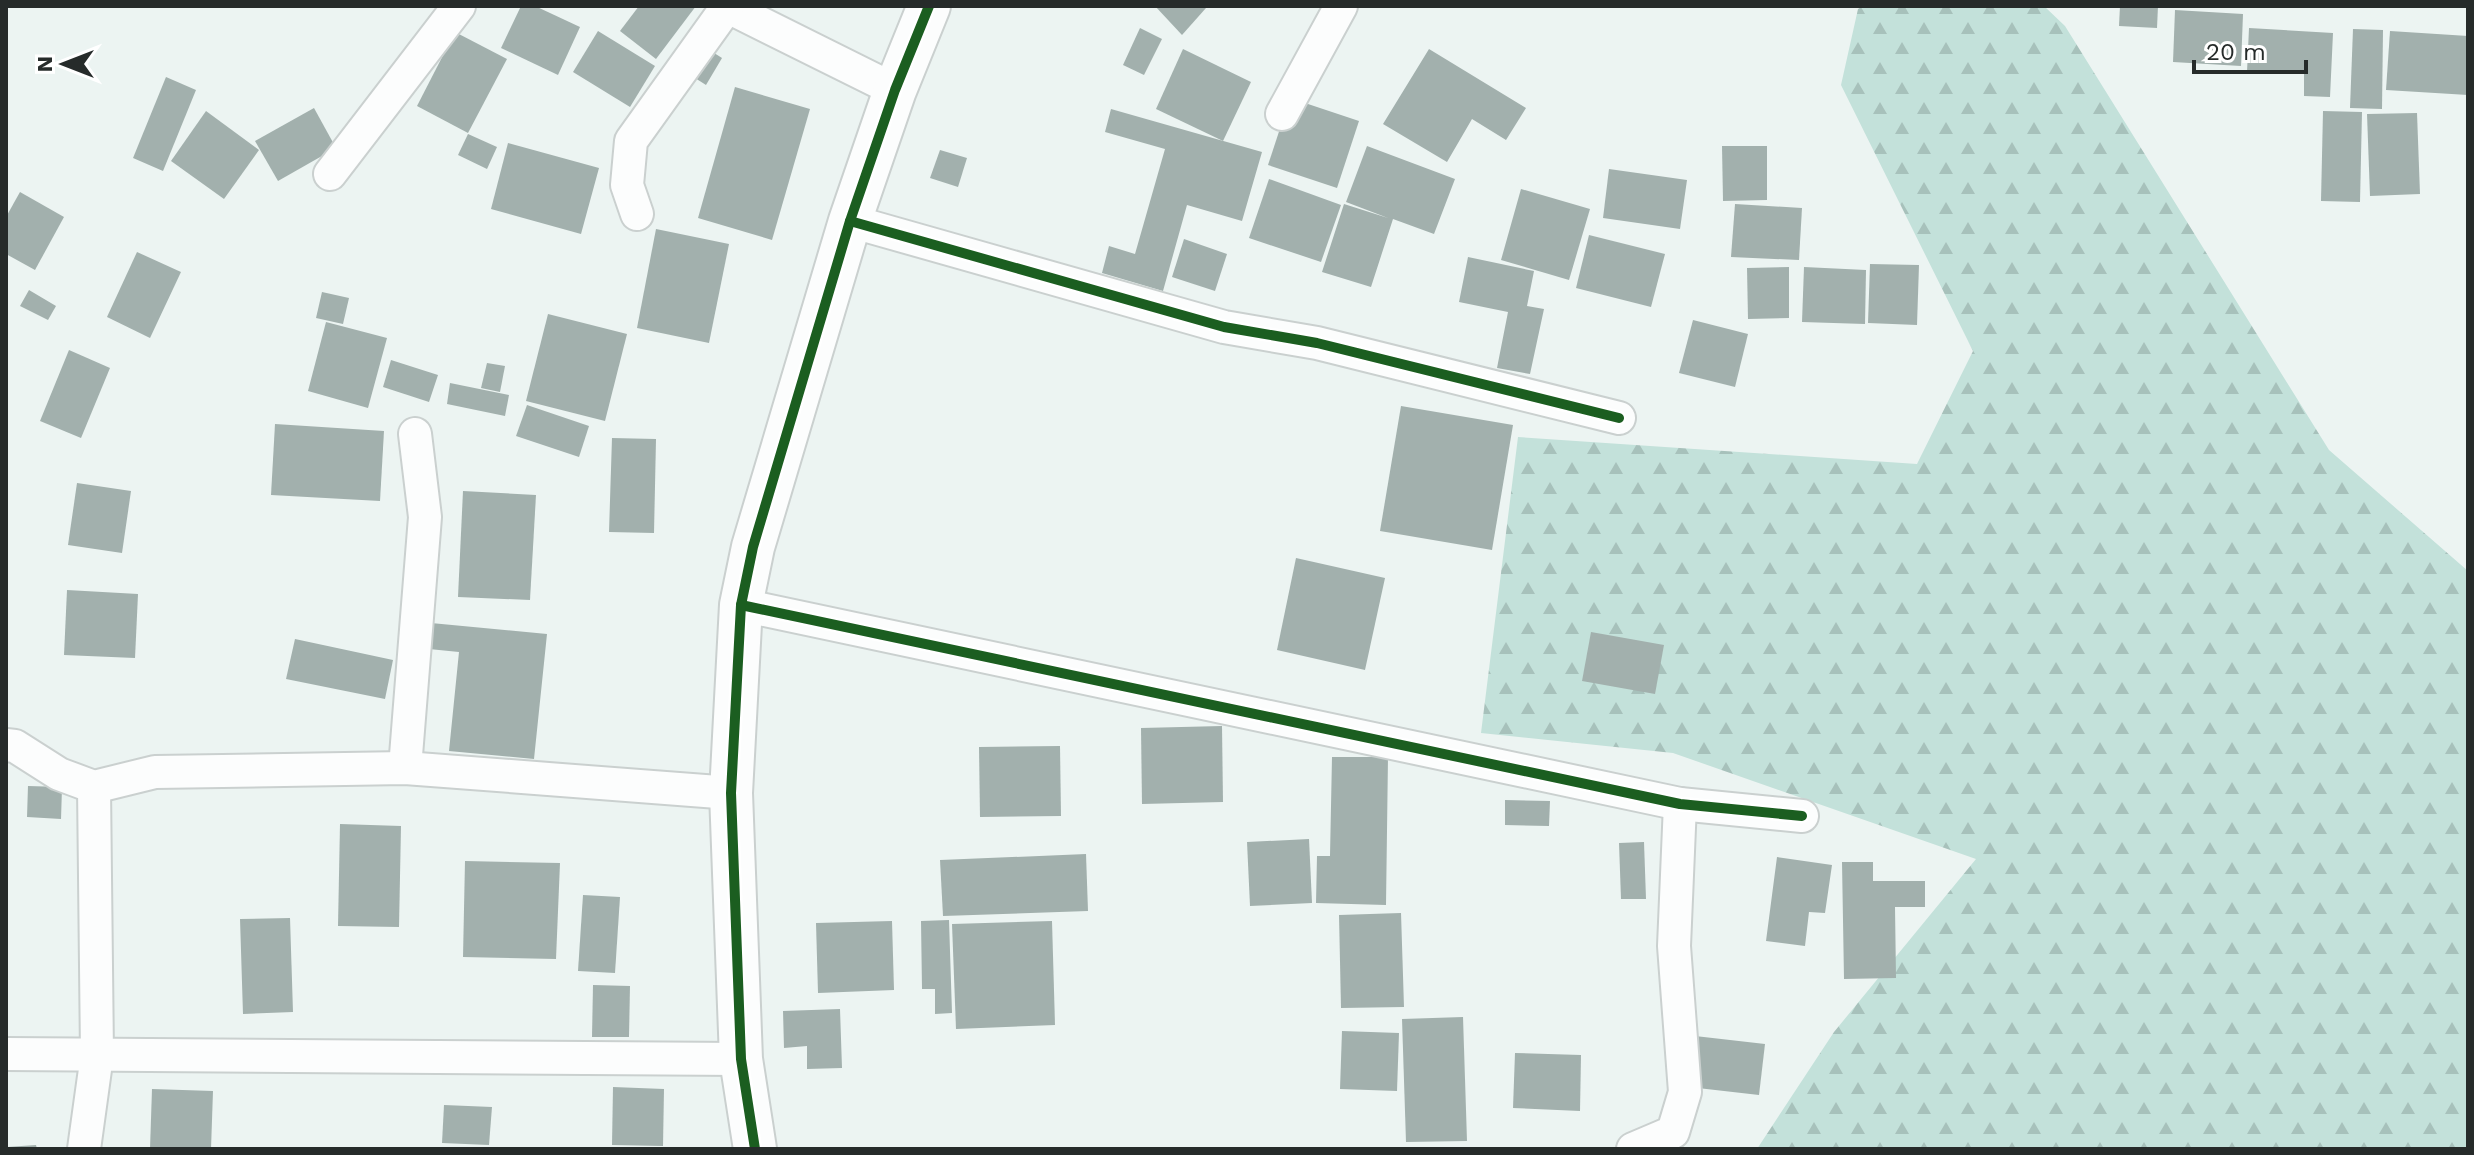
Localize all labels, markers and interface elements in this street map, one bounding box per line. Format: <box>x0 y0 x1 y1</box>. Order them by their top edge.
north arrow <box>24 24 104 104</box>
scale bar <box>2194 24 2306 74</box>
text: 20 m <box>2206 38 2266 66</box>
text: N <box>32 56 57 72</box>

